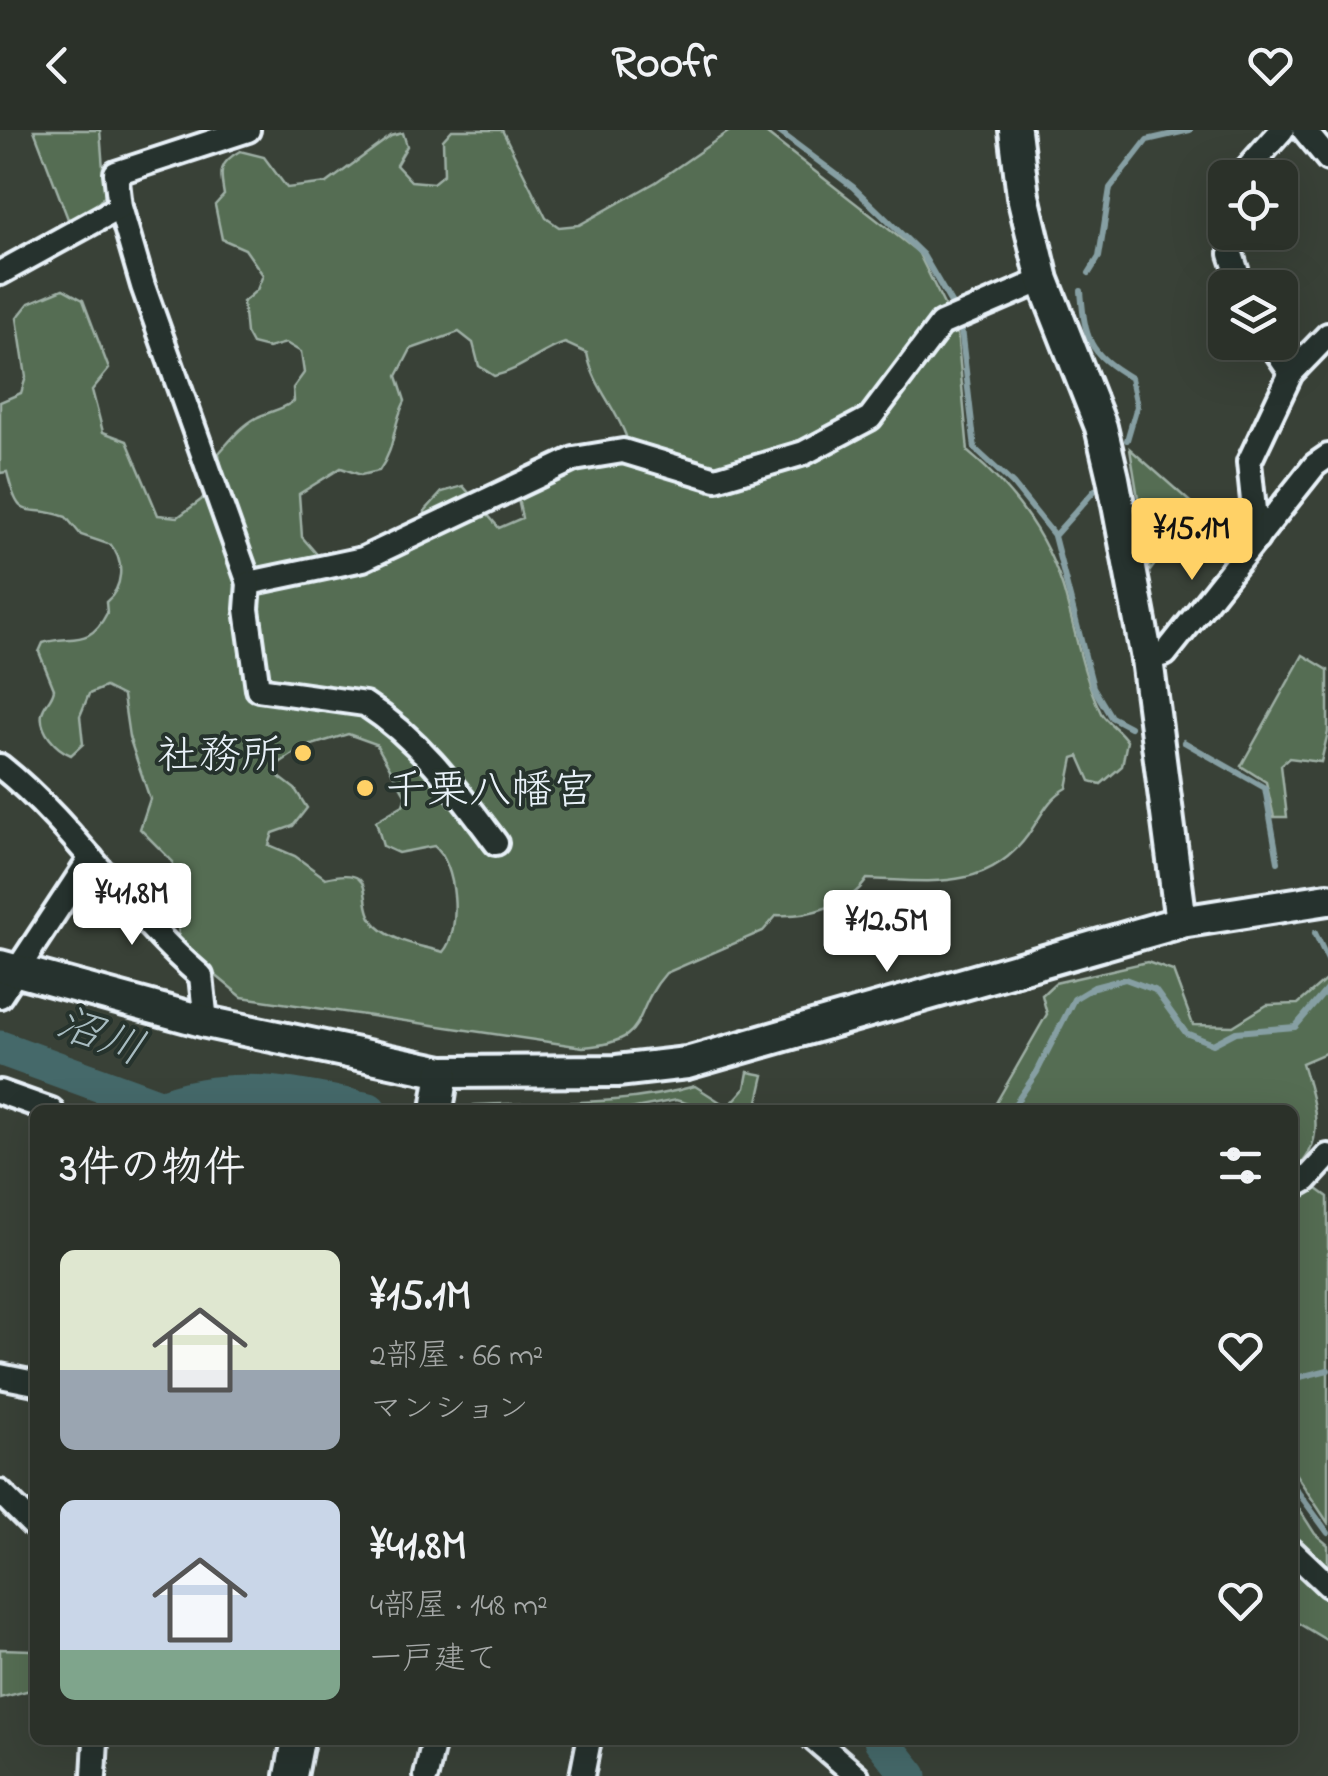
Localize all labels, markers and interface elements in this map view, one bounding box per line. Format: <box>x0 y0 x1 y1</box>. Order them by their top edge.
text: Roofr <box>611 32 717 98</box>
icon: back <box>30 38 85 93</box>
icon: heart <box>1243 38 1298 93</box>
map controls <box>1208 160 1298 360</box>
button: locate <box>1208 160 1298 250</box>
button: layers <box>1208 270 1298 360</box>
pin: ¥15.1M <box>1111 498 1273 583</box>
text: ¥15.1M <box>1153 507 1231 554</box>
place label: 社務所 <box>157 727 283 788</box>
marker: 社務所 <box>292 742 314 764</box>
place label: 千栗八幡宮 <box>385 762 595 823</box>
marker: 千栗八幡宮 <box>354 777 376 799</box>
pin: ¥41.8M <box>51 863 213 948</box>
text: ¥41.8M <box>95 872 169 919</box>
pin: ¥12.5M <box>806 890 968 975</box>
text: ¥12.5M <box>846 899 928 946</box>
water label: 沼川 <box>46 992 153 1085</box>
icon: filters <box>1213 1138 1268 1193</box>
text: 3件の物件 <box>60 1139 245 1200</box>
text: ¥15.1M <box>370 1267 471 1328</box>
icon: home <box>140 1290 260 1410</box>
icon: heart <box>1213 1323 1268 1378</box>
text: 2部屋 · 66 m² <box>370 1334 543 1381</box>
text: マンション <box>370 1387 529 1434</box>
text: ¥41.8M <box>370 1517 467 1578</box>
icon: home <box>140 1540 260 1660</box>
icon: heart <box>1213 1573 1268 1628</box>
text: 4部屋 · 148 m² <box>370 1584 548 1631</box>
text: 一戸建て <box>370 1637 498 1684</box>

